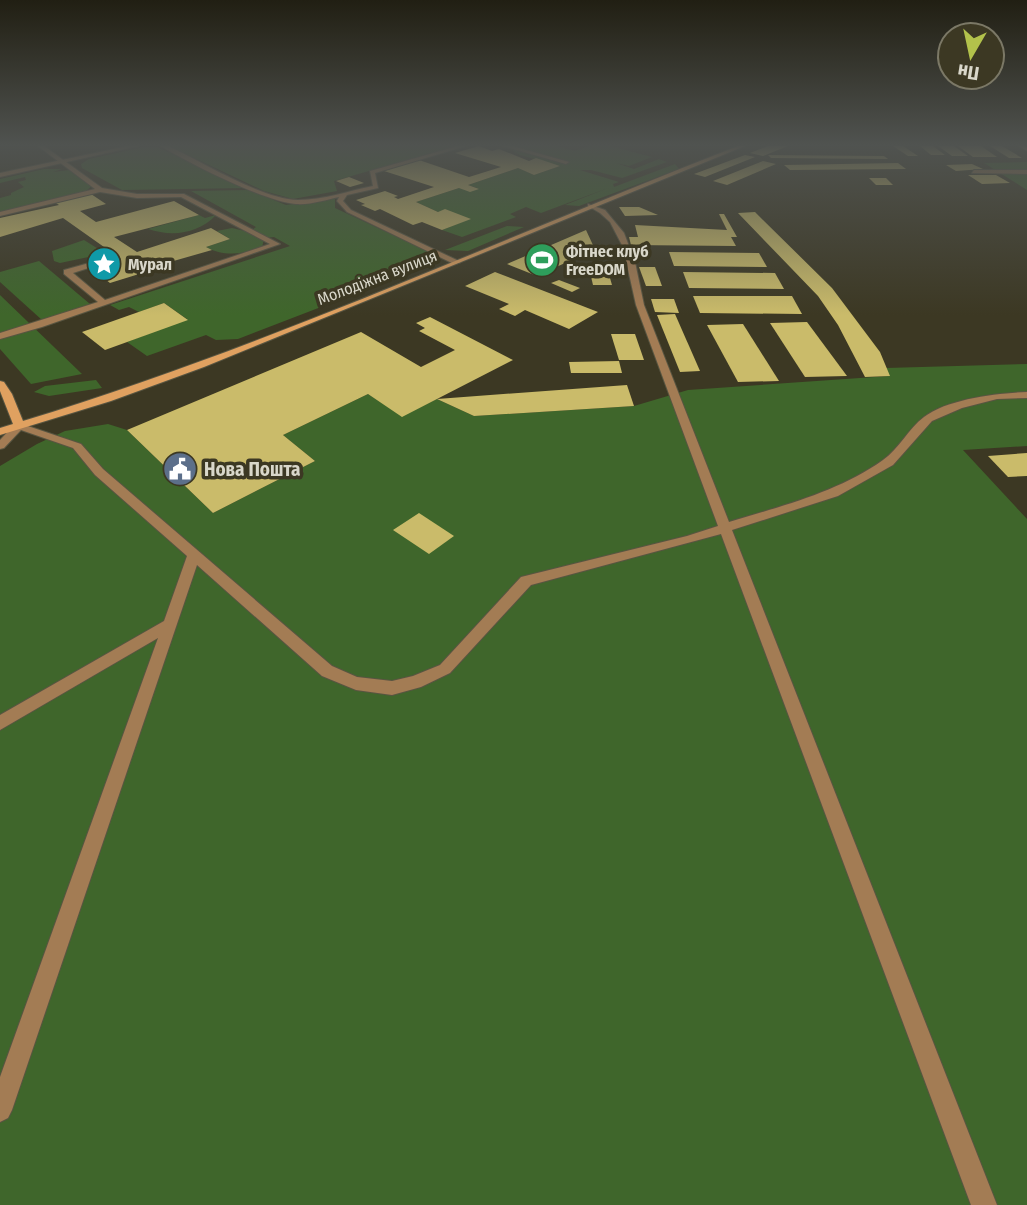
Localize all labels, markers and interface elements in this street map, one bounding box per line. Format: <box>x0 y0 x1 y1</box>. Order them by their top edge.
north arrow <box>936 21 1006 91</box>
text: Пн <box>956 59 981 85</box>
sports icon: Фітнес клуб FreeDOM <box>523 241 561 279</box>
place label: Фітнес клуб FreeDOM <box>566 242 649 279</box>
place icon: Мурал <box>85 245 123 283</box>
street label: Молодіжна вулиця <box>315 246 440 309</box>
place label: Мурал <box>128 255 172 274</box>
public building icon: Нова Пошта <box>161 450 199 488</box>
place label: Нова Пошта <box>204 458 300 481</box>

